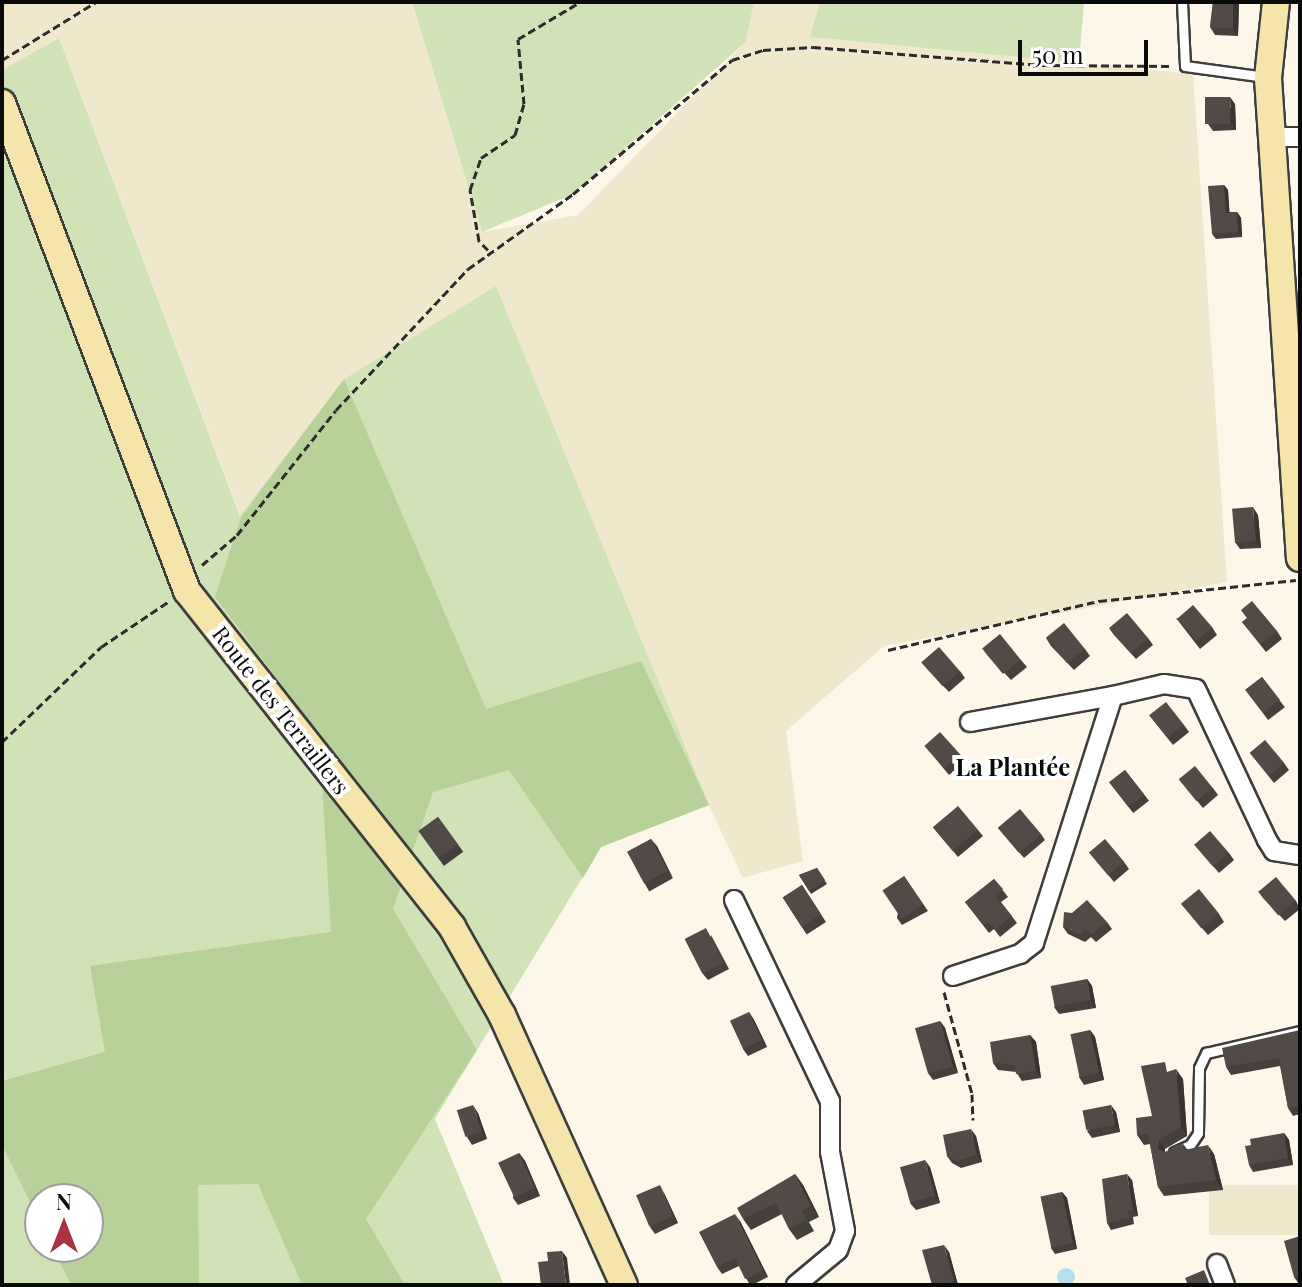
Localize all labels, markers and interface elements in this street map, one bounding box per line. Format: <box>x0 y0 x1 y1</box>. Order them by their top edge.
scale bar <box>1022 24 1152 74</box>
text: 50 m <box>1032 38 1084 70</box>
street label: Route des Terraillers <box>207 620 355 800</box>
district label: La Plantée <box>955 753 1071 781</box>
north arrow <box>24 1183 104 1263</box>
text: N <box>56 1186 72 1216</box>

